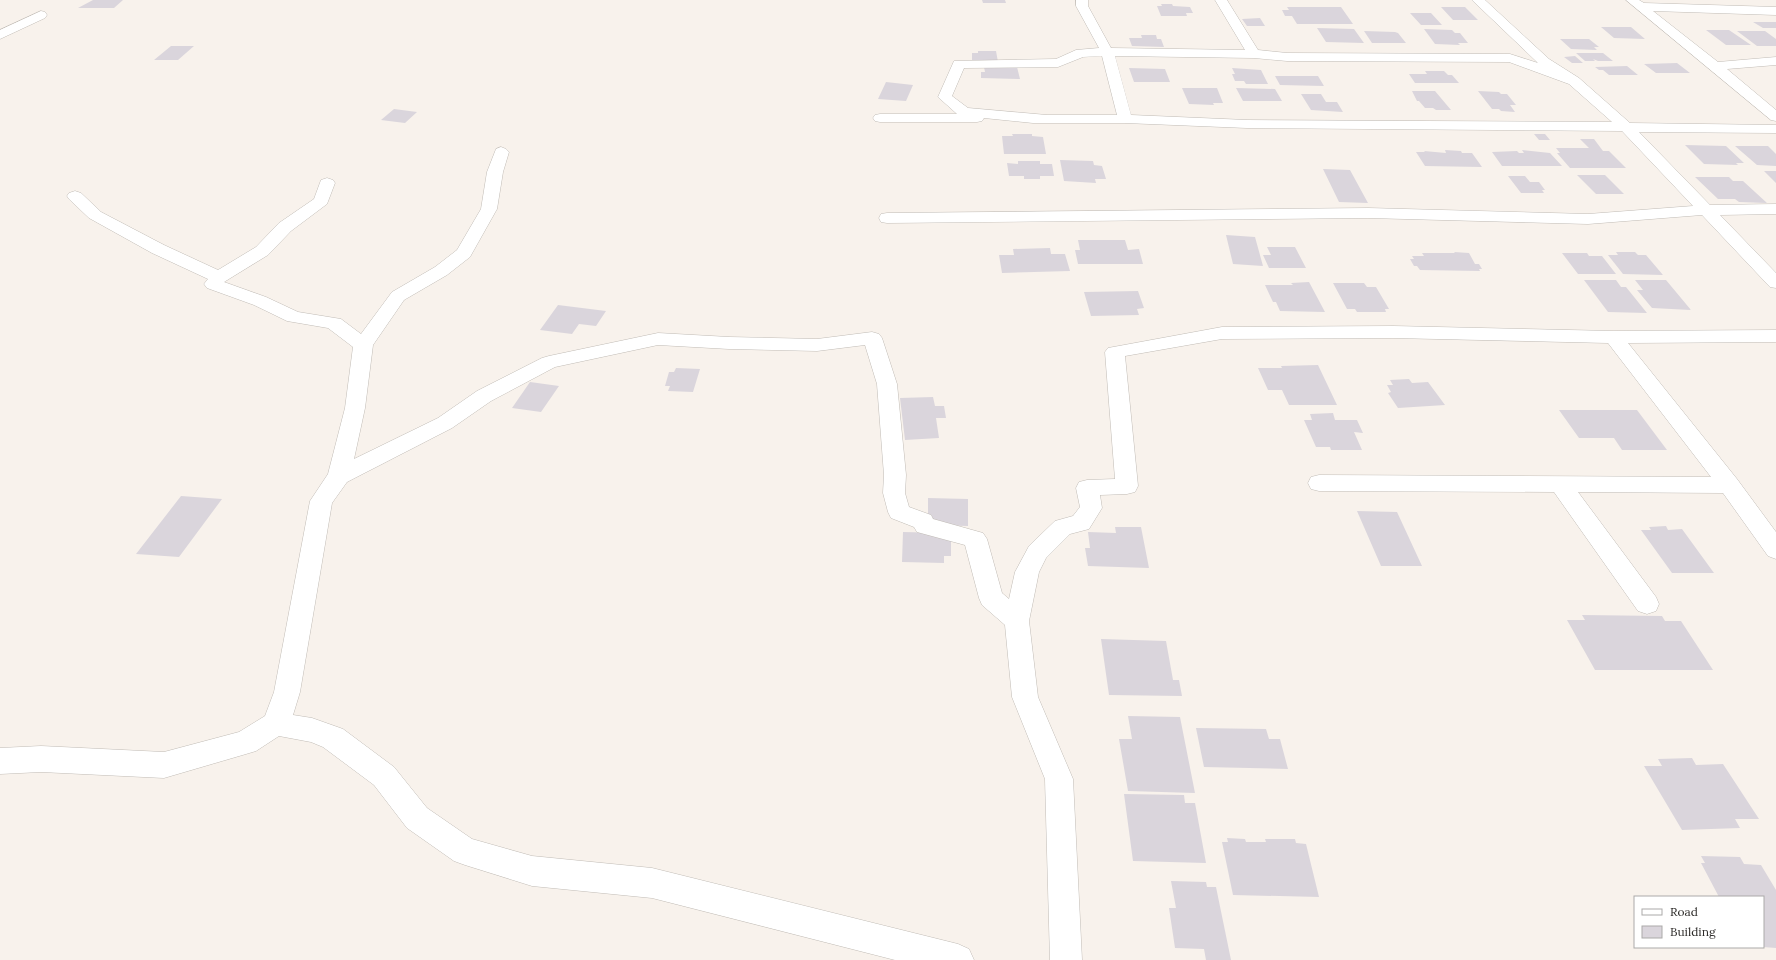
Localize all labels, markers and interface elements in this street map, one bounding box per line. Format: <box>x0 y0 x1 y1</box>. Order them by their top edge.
legend <box>1634 896 1764 948</box>
text: Road <box>1670 904 1698 919</box>
text: Building <box>1670 924 1716 939</box>

